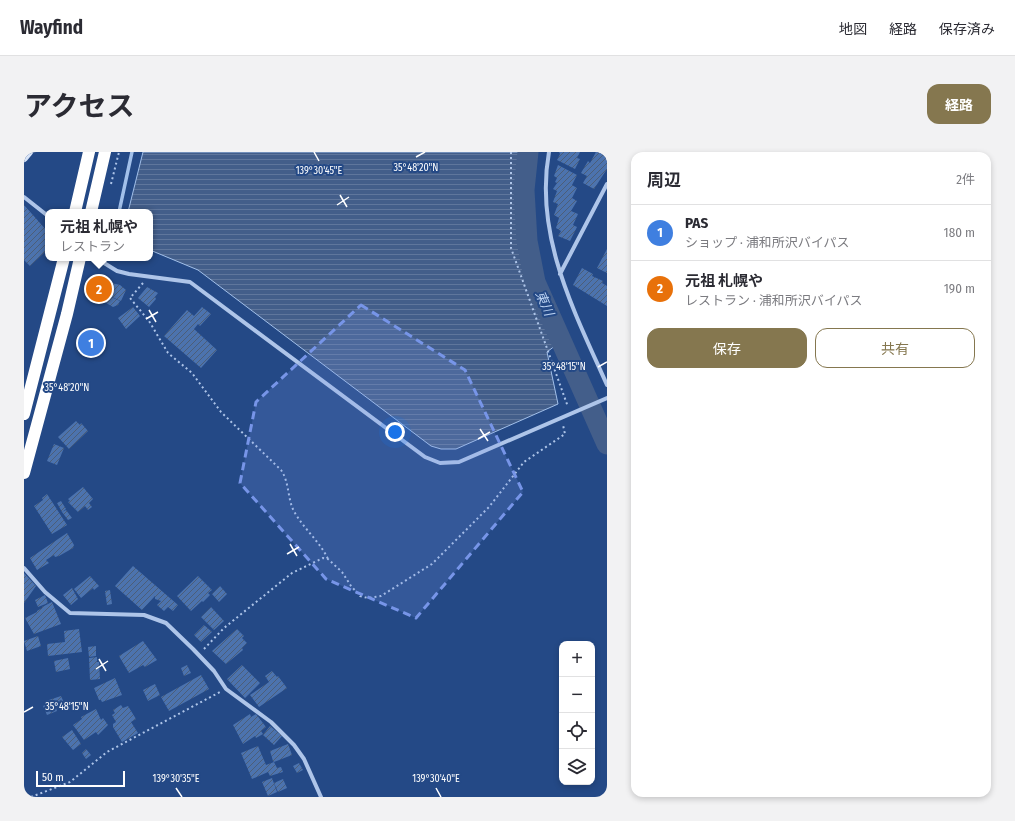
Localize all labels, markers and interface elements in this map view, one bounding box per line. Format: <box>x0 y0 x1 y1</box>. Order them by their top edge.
text: Wayfind <box>20 16 83 39</box>
text: 地図 <box>839 21 867 38</box>
text: 経路 <box>889 21 917 38</box>
text: 保存済み <box>939 21 995 38</box>
button: 経路 <box>927 84 991 124</box>
text: アクセス <box>24 90 135 123</box>
text: 35°48'20"N <box>394 162 438 174</box>
text: 139°30'45"E <box>296 165 343 177</box>
text: 周辺 <box>647 170 681 191</box>
text: 2件 <box>956 172 975 187</box>
popup <box>45 209 153 261</box>
text: PAS <box>685 214 708 232</box>
text: 元祖 札幌や <box>60 218 138 236</box>
text: 1 <box>657 225 663 240</box>
text: 180 m <box>944 225 975 240</box>
text: ショップ · 浦和所沢バイパス <box>685 235 850 250</box>
text: レストラン <box>60 239 125 254</box>
text: 元祖 札幌や <box>685 272 763 290</box>
pin: 2 <box>86 274 112 304</box>
text: 2 <box>657 281 663 296</box>
text: 190 m <box>944 281 975 296</box>
water label: 東川 <box>532 288 557 320</box>
text: レストラン · 浦和所沢バイパス <box>685 293 863 308</box>
pin: 1 <box>78 328 104 358</box>
button: 保存 <box>647 328 807 368</box>
button: 共有 <box>815 328 975 368</box>
text: 35°48'15"N <box>542 361 586 373</box>
text: 35°48'20"N <box>45 382 89 394</box>
your location <box>385 422 405 442</box>
map controls <box>559 641 595 785</box>
button: + <box>559 641 595 677</box>
button: − <box>559 677 595 713</box>
text: 35°48'15"N <box>45 701 89 713</box>
button: locate <box>559 713 595 749</box>
button: layers <box>559 749 595 785</box>
scale bar <box>36 769 125 788</box>
text: 50 m <box>42 771 64 784</box>
text: 139°30'35"E <box>153 773 200 785</box>
text: 139°30'40"E <box>412 773 460 785</box>

